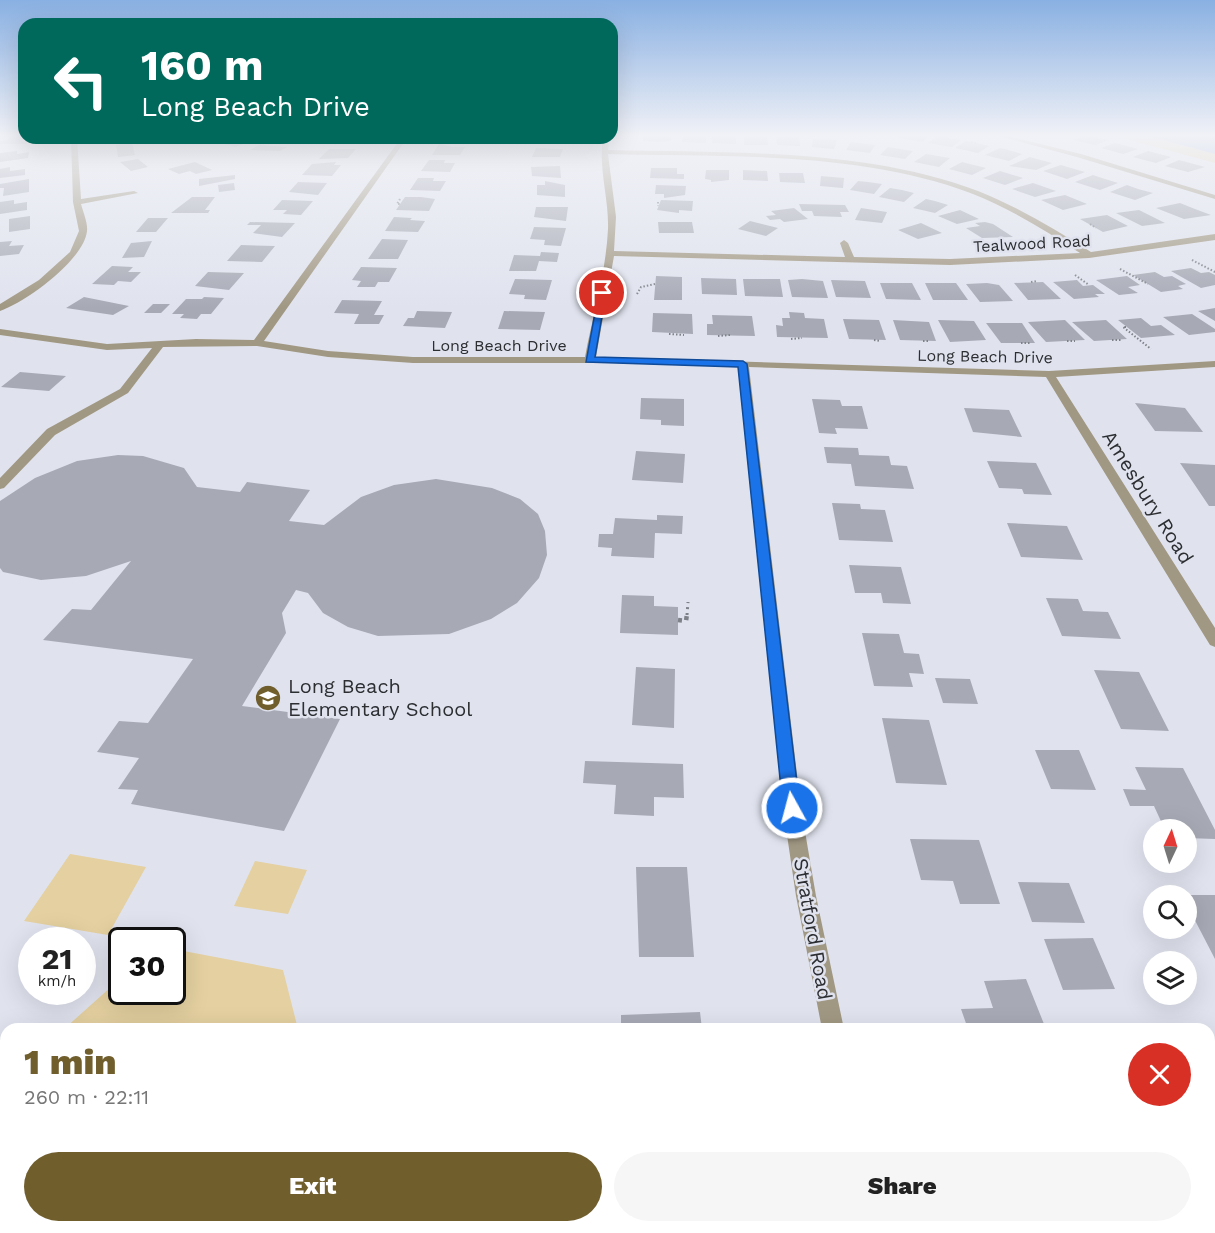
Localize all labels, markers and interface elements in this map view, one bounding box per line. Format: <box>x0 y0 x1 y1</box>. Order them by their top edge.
text: 160 m <box>141 41 264 90</box>
icon: left <box>42 42 120 120</box>
text: Long Beach Drive <box>141 91 370 123</box>
street label: Tealwood Road <box>973 231 1091 256</box>
pin <box>576 267 627 318</box>
icon: arrive <box>585 276 618 309</box>
street label: Long Beach Drive <box>431 336 567 355</box>
street label: Long Beach Drive <box>917 346 1053 367</box>
street label: Amesbury Road <box>1097 426 1199 568</box>
place label: Long Beach Elementary School <box>288 674 472 721</box>
school or university icon: Long Beach Elementary School <box>253 683 283 713</box>
position arrow <box>760 776 824 840</box>
north arrow <box>1143 819 1197 873</box>
map controls <box>1143 819 1197 1005</box>
street label: Stratford Road <box>789 856 837 1002</box>
button: search <box>1143 885 1197 939</box>
speed limit sign: 30 <box>108 927 186 1005</box>
text: 21 <box>42 941 72 976</box>
button: layers <box>1143 951 1197 1005</box>
text: km/h <box>38 972 76 990</box>
text: 1 min <box>24 1041 117 1083</box>
button: close <box>1128 1043 1191 1106</box>
text: 260 m · 22:11 <box>24 1085 149 1109</box>
button: Exit <box>24 1152 602 1221</box>
button: Share <box>614 1152 1191 1221</box>

